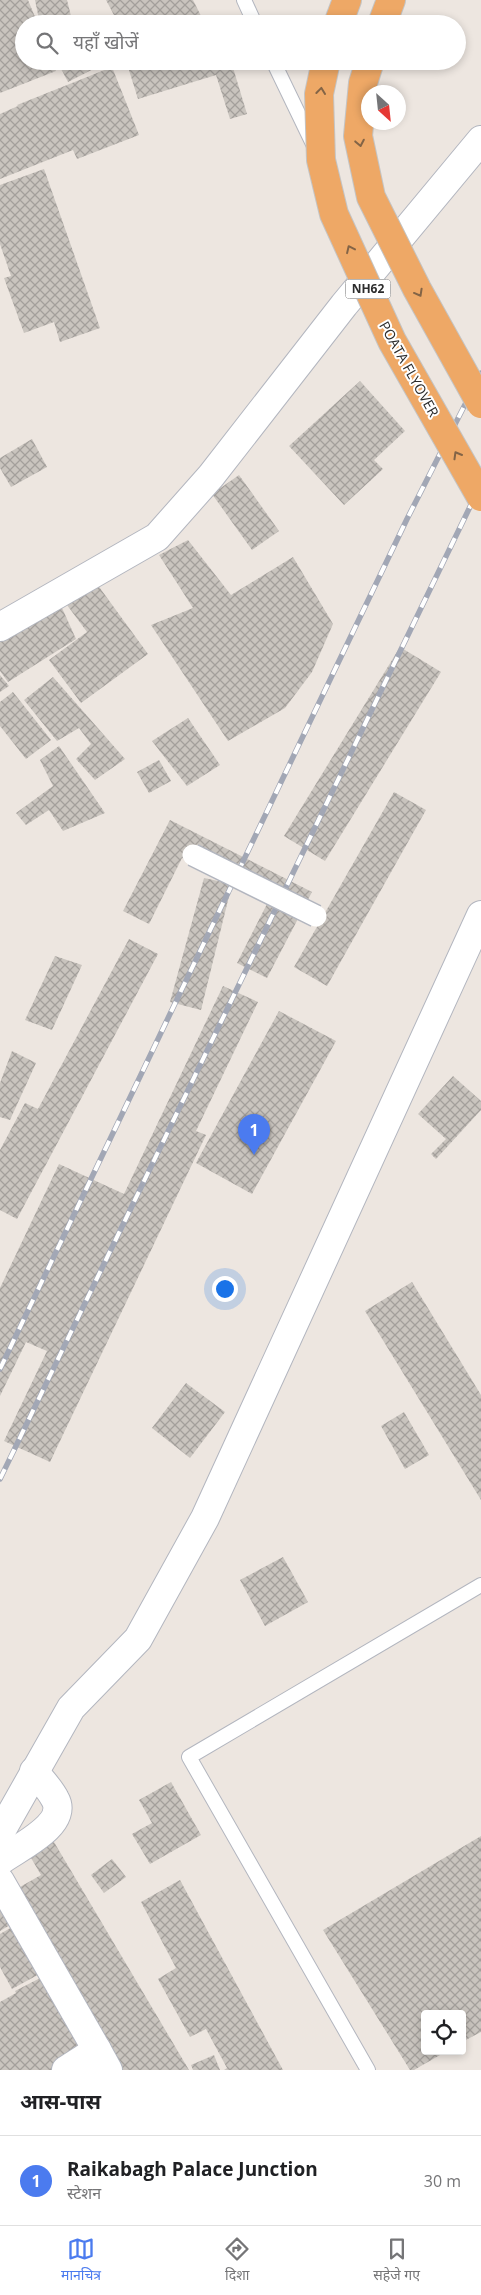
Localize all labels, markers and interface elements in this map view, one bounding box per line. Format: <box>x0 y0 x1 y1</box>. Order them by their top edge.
search box <box>15 15 466 70</box>
icon: search <box>33 29 61 57</box>
text: यहाँ खोजें <box>73 29 139 55</box>
north arrow <box>361 85 406 130</box>
one-way arrow <box>315 87 326 95</box>
one-way arrow <box>354 139 365 148</box>
one-way arrow <box>345 245 356 254</box>
road number: NH62 <box>346 280 390 298</box>
one-way arrow <box>413 288 423 297</box>
street label: POATA FLYOVER <box>375 318 444 420</box>
one-way arrow <box>453 451 463 460</box>
pin: 1 <box>238 1114 270 1155</box>
your location <box>212 1276 238 1302</box>
map controls <box>421 2010 466 2055</box>
button: locate <box>421 2010 466 2055</box>
text: आस-पास <box>20 2087 101 2115</box>
text: Raikabagh Palace Junction <box>67 2156 318 2182</box>
text: 1 <box>31 2170 41 2192</box>
text: 30 m <box>424 2170 461 2192</box>
text: स्टेशन <box>67 2182 101 2204</box>
tab: मानचित्र <box>61 2235 101 2286</box>
tab: दिशा <box>223 2235 251 2286</box>
tab: सहेजे गए <box>373 2235 420 2286</box>

